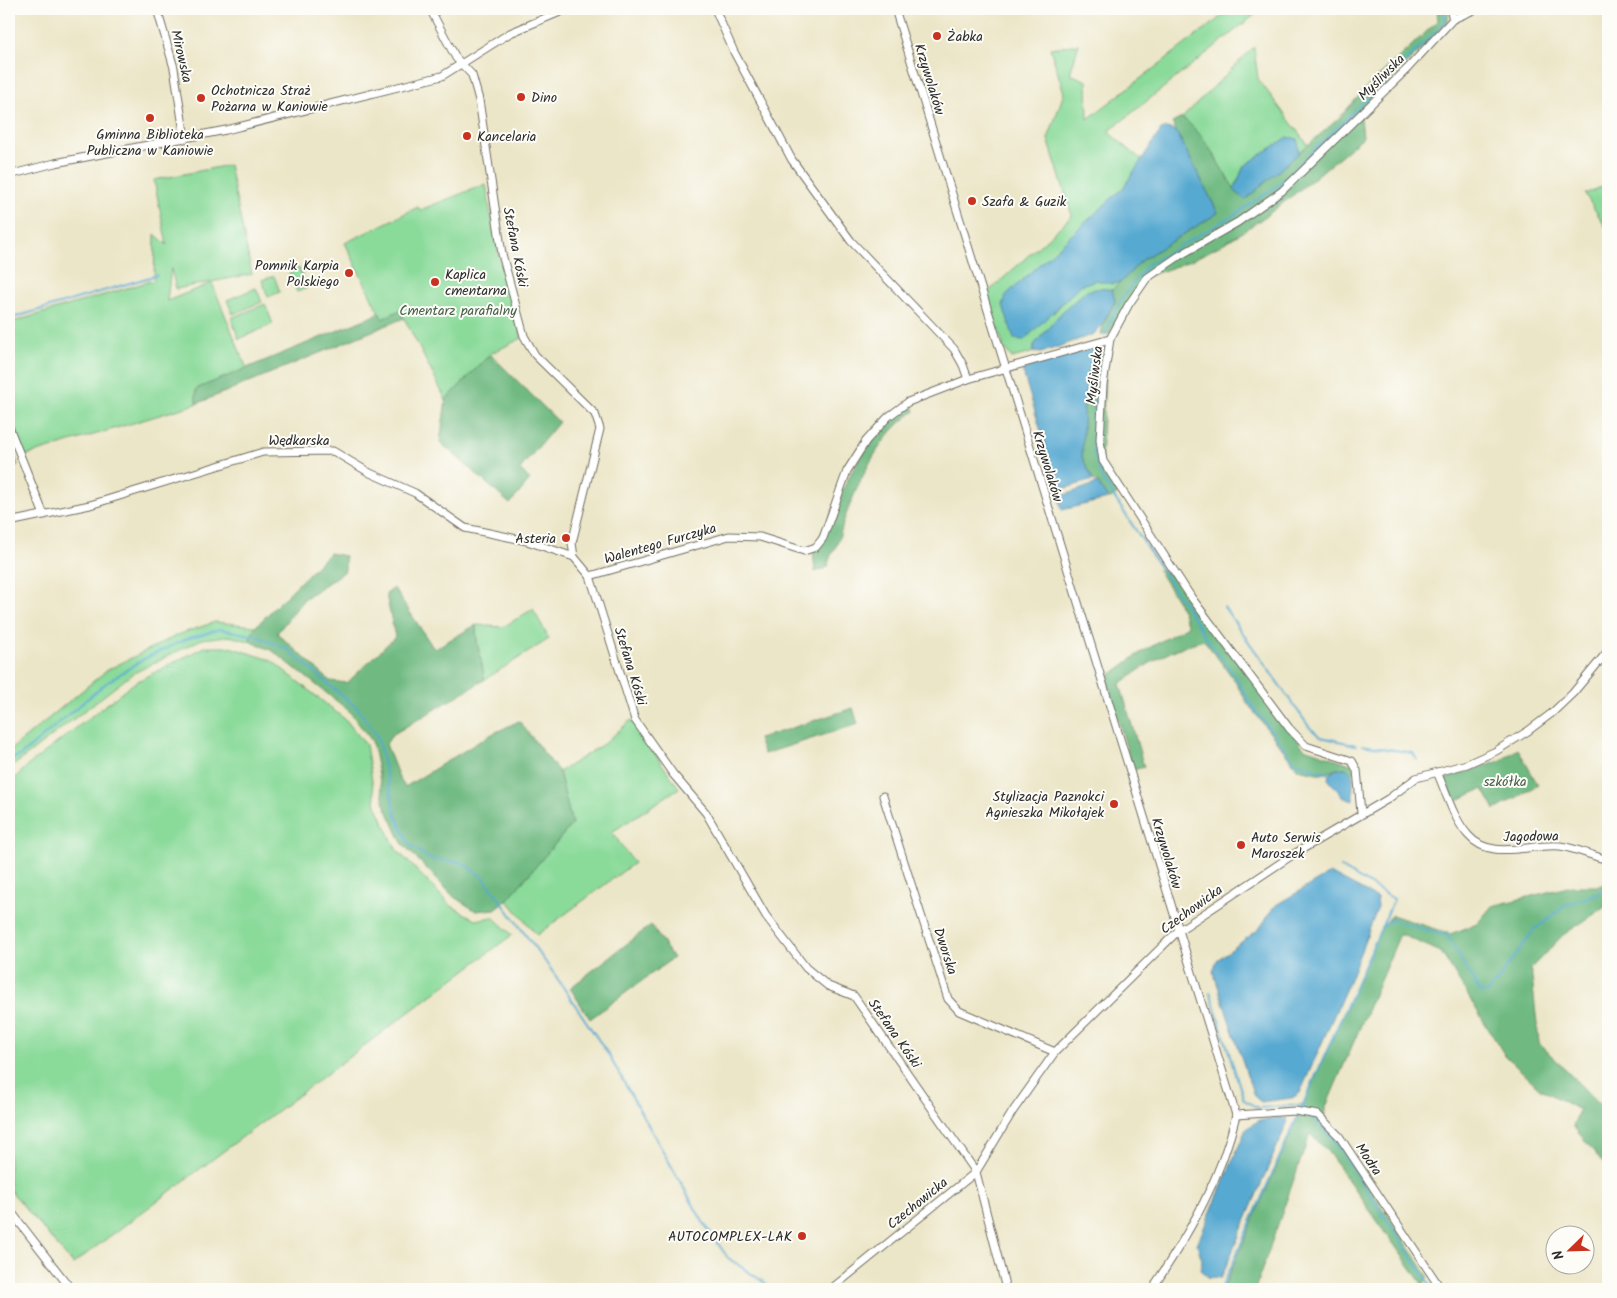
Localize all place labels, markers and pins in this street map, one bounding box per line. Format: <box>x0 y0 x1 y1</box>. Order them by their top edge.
place label: Żabka <box>947 26 983 48</box>
marker: Żabka <box>931 30 943 42</box>
place label: Ochotnicza Straż Pożarna w Kaniowie <box>211 80 329 118</box>
place label: Dino <box>531 87 557 109</box>
marker: Dino <box>515 91 527 103</box>
marker: Ochotnicza Straż Pożarna w Kaniowie <box>195 92 207 104</box>
marker: Gminna Biblioteka Publiczna w Kaniowie <box>144 112 156 124</box>
place label: Gminna Biblioteka Publiczna w Kaniowie <box>87 124 214 162</box>
place label: Kancelaria <box>477 126 536 148</box>
marker: Kancelaria <box>461 130 473 142</box>
place label: Szafa & Guzik <box>982 191 1067 213</box>
marker: Szafa & Guzik <box>966 195 978 207</box>
place label: Pomnik Karpia Polskiego <box>255 255 339 293</box>
place label: Kaplica cmentarna <box>445 264 507 302</box>
marker: Pomnik Karpia Polskiego <box>343 267 355 279</box>
marker: Kaplica cmentarna <box>429 276 441 288</box>
place label: Asteria <box>515 528 556 550</box>
marker: Asteria <box>560 532 572 544</box>
place label: Stylizacja Paznokci Agnieszka Mikołajek <box>986 786 1105 824</box>
marker: Stylizacja Paznokci Agnieszka Mikołajek <box>1108 798 1120 810</box>
place label: Auto Serwis Maroszek <box>1251 827 1321 865</box>
marker: Auto Serwis Maroszek <box>1235 839 1247 851</box>
place label: AUTOCOMPLEX-LAK <box>668 1226 793 1248</box>
marker: AUTOCOMPLEX-LAK <box>796 1230 808 1242</box>

